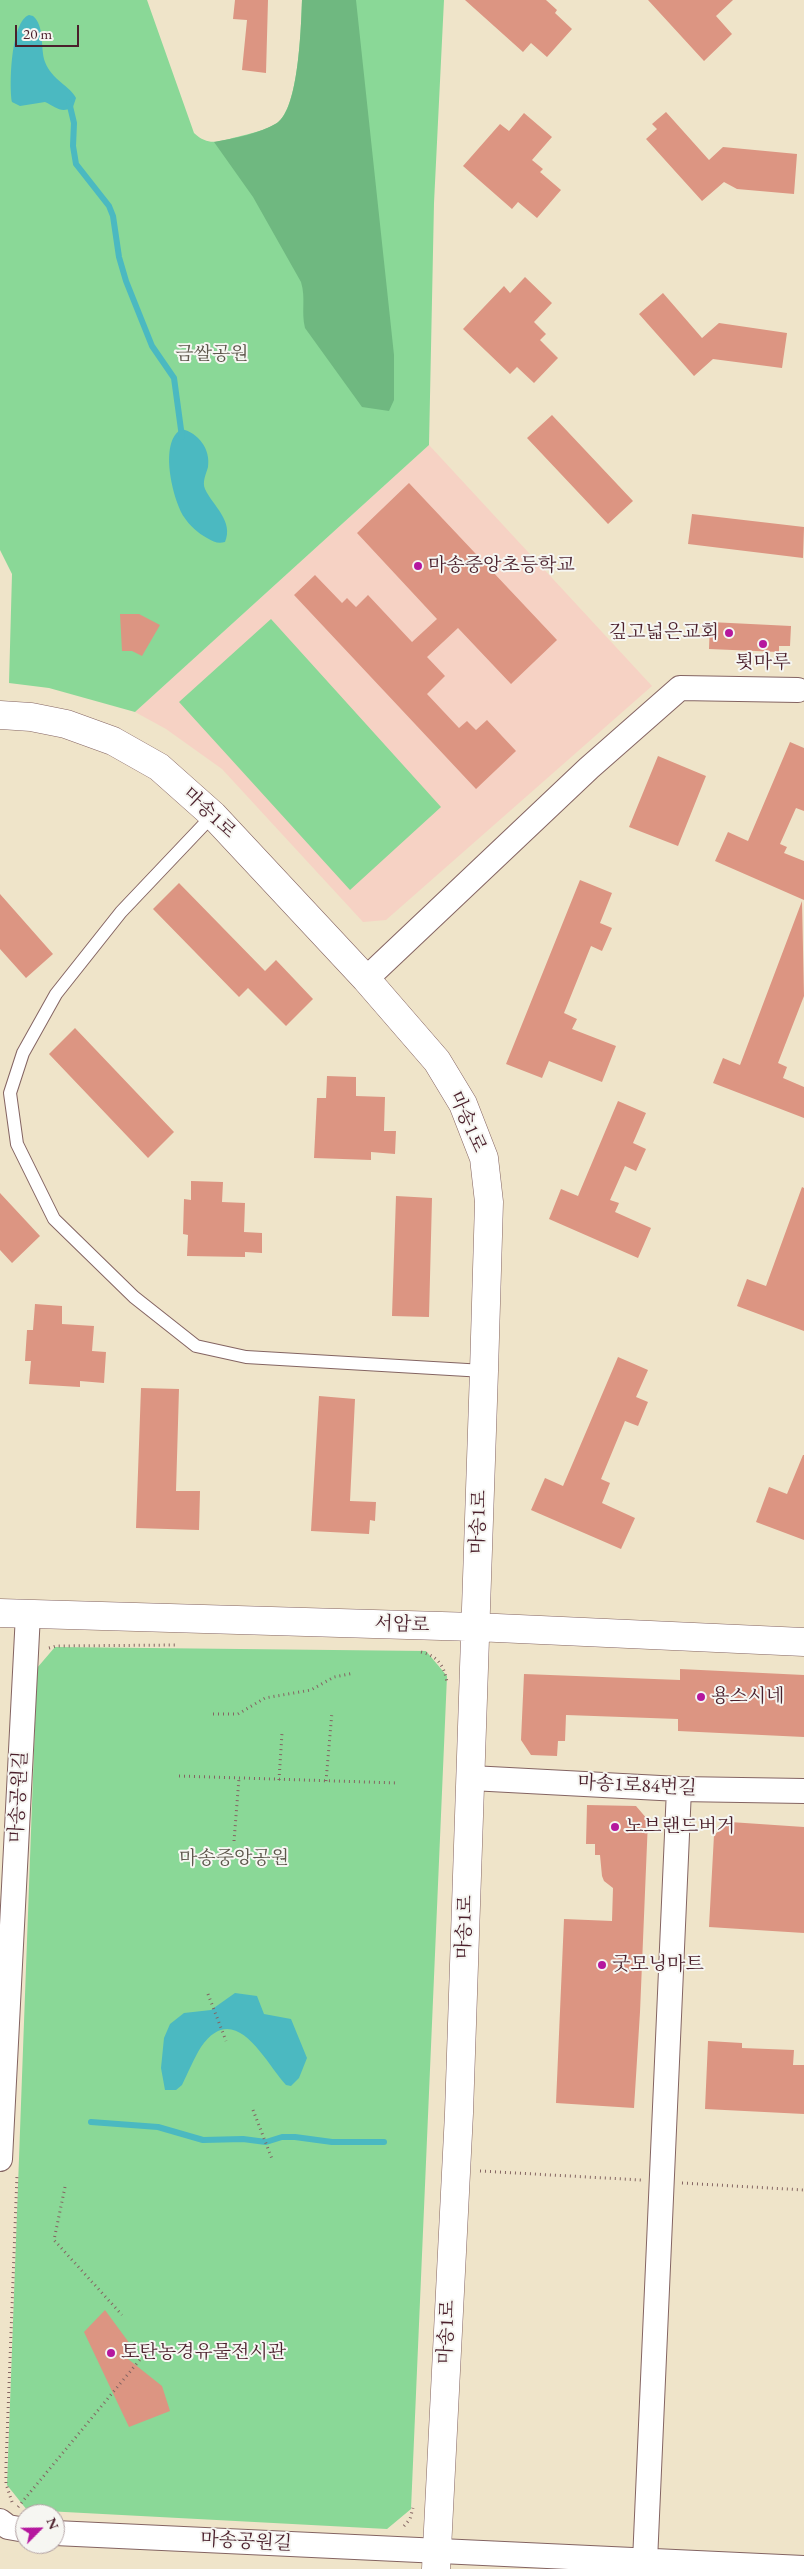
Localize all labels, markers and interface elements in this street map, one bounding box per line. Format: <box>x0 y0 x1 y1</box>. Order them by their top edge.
scale bar <box>18 15 81 47</box>
text: 20 m <box>23 24 52 43</box>
park label: 금쌀공원 <box>175 344 249 366</box>
place label: 마송중앙초등학교 <box>428 555 575 577</box>
marker: 마송중앙초등학교 <box>412 560 424 572</box>
place label: 깊고넓은교회 <box>609 622 719 644</box>
marker: 깊고넓은교회 <box>723 627 735 639</box>
marker: 툇마루 <box>757 638 769 650</box>
place label: 툇마루 <box>735 652 791 674</box>
street label: 마송1로 <box>178 783 240 843</box>
street label: 마송1로 <box>444 1088 490 1156</box>
street label: 마송1로 <box>466 1490 492 1554</box>
street label: 서암로 <box>374 1613 430 1637</box>
place label: 용스시네 <box>711 1686 784 1708</box>
marker: 용스시네 <box>695 1691 707 1703</box>
street label: 마송공원길 <box>5 1751 33 1843</box>
street label: 마송1로84번길 <box>577 1771 697 1801</box>
place label: 노브랜드버거 <box>625 1816 735 1838</box>
marker: 노브랜드버거 <box>609 1821 621 1833</box>
park label: 마송중앙공원 <box>179 1848 289 1870</box>
street label: 마송1로 <box>452 1895 478 1959</box>
place label: 굿모닝마트 <box>612 1954 704 1976</box>
marker: 굿모닝마트 <box>596 1959 608 1971</box>
street label: 마송1로 <box>434 2299 460 2365</box>
place label: 토탄농경유물전시관 <box>121 2342 286 2364</box>
marker: 토탄농경유물전시관 <box>105 2347 117 2359</box>
north arrow <box>15 2504 65 2554</box>
text: N <box>42 2515 63 2532</box>
street label: 마송공원길 <box>200 2528 292 2556</box>

